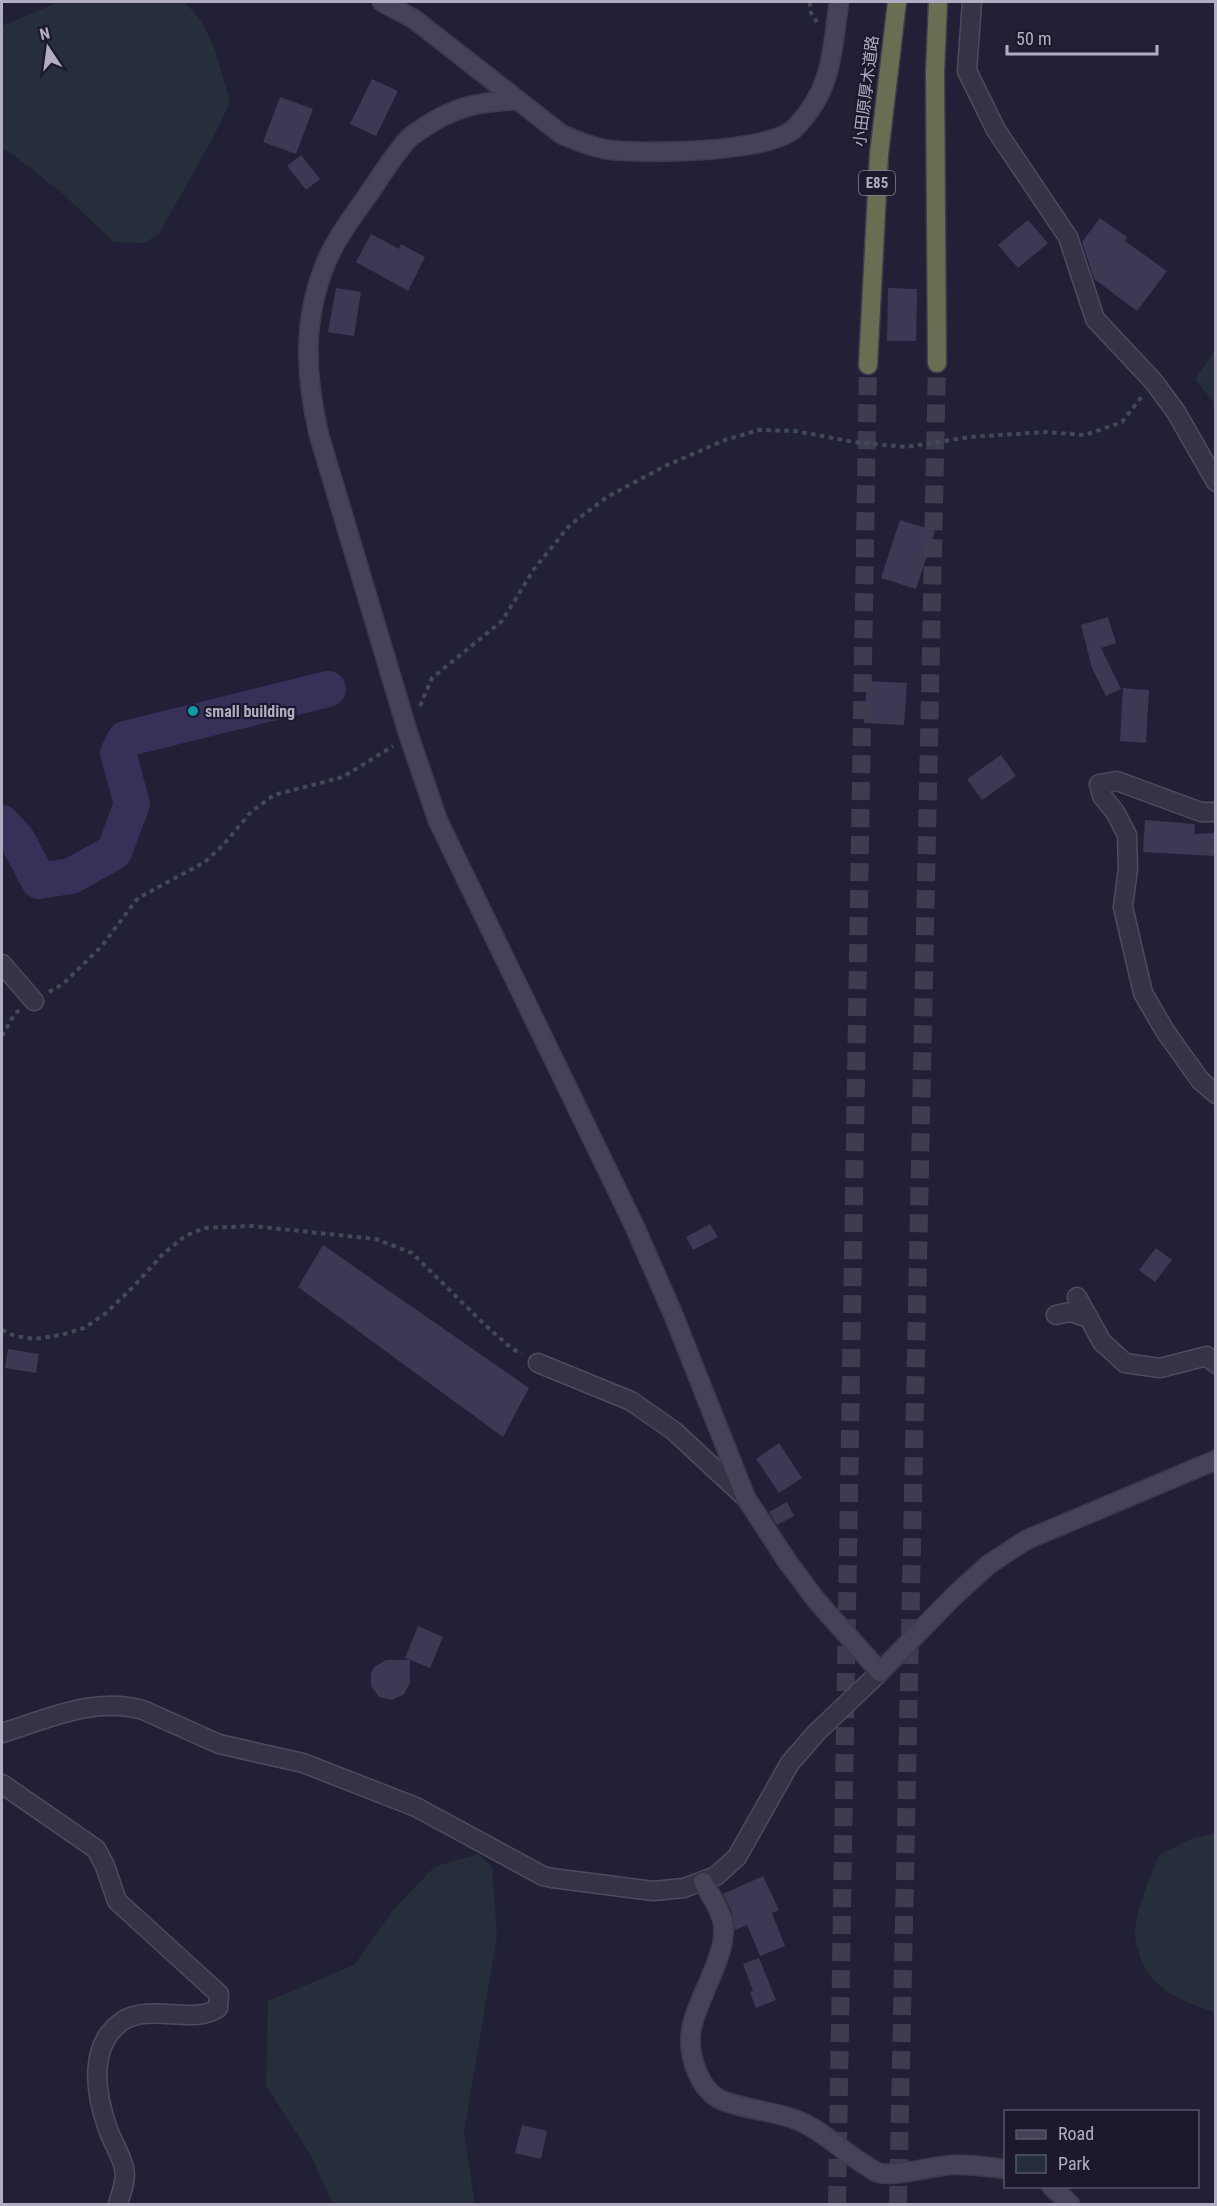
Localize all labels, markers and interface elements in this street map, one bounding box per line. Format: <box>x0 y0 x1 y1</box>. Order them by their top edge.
north arrow <box>18 18 78 78</box>
scale bar <box>1007 18 1157 56</box>
text: N <box>38 24 52 44</box>
text: 50 m <box>1016 28 1051 49</box>
street label: 小田原厚木道路 <box>850 34 882 148</box>
road number: E85 <box>859 171 895 195</box>
place label: small building <box>205 702 295 721</box>
marker: small building <box>186 704 200 718</box>
legend <box>1004 2110 1199 2188</box>
text: Road <box>1058 2123 1094 2144</box>
text: Park <box>1058 2153 1090 2174</box>

